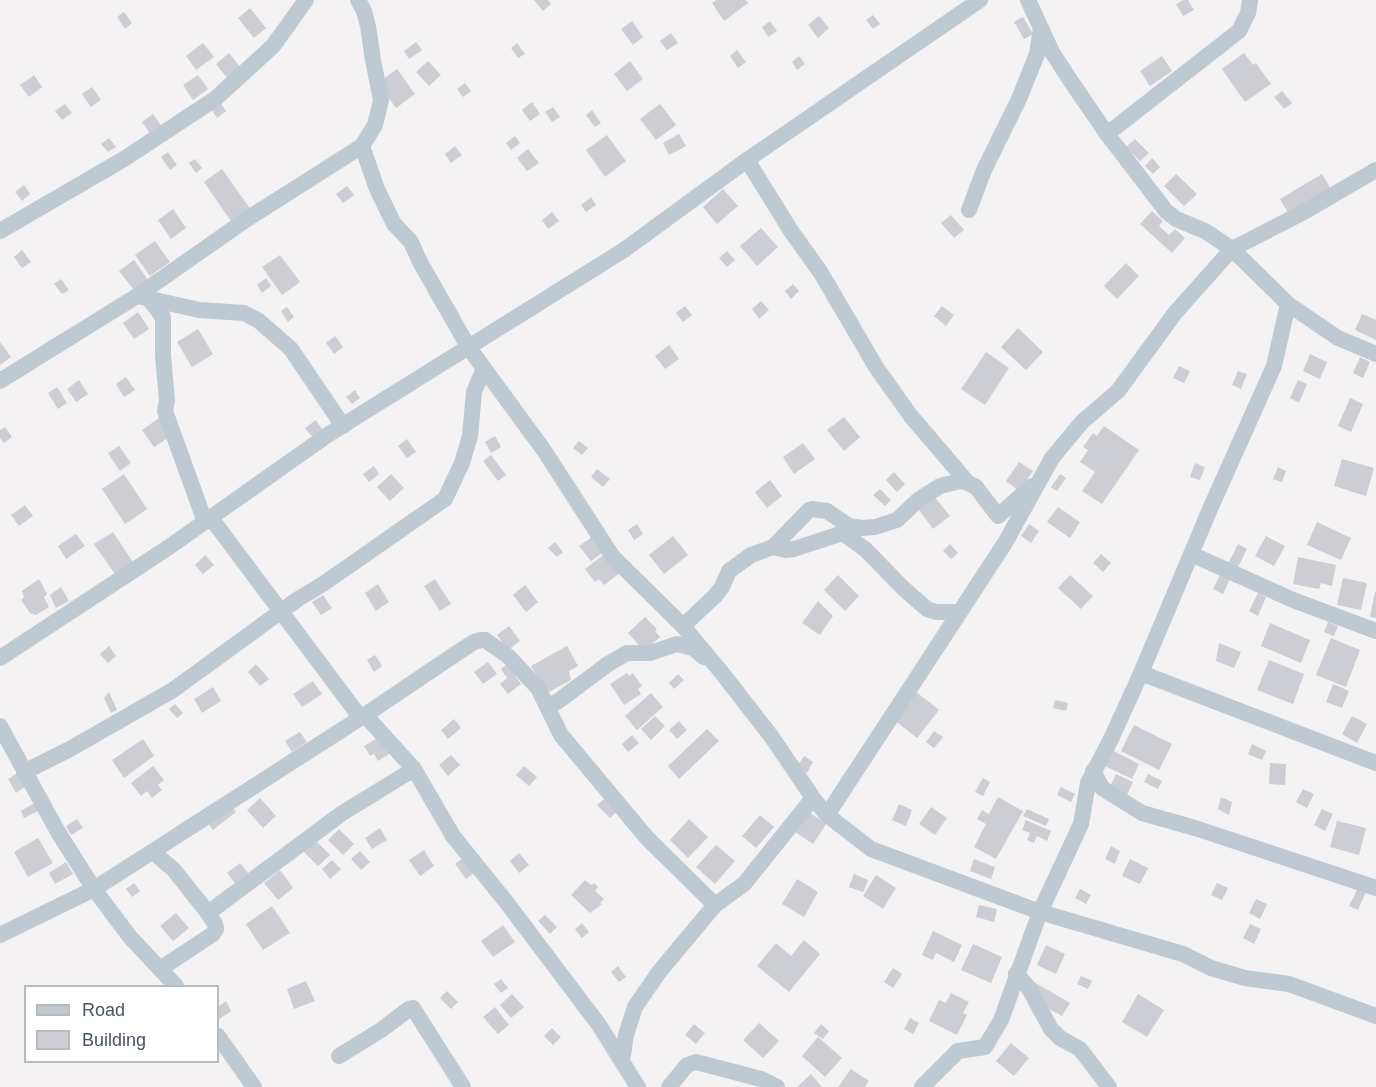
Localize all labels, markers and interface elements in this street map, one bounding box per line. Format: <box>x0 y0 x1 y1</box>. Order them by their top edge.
legend <box>24 985 219 1063</box>
text: Road <box>82 1000 125 1020</box>
text: Building <box>82 1030 146 1050</box>

